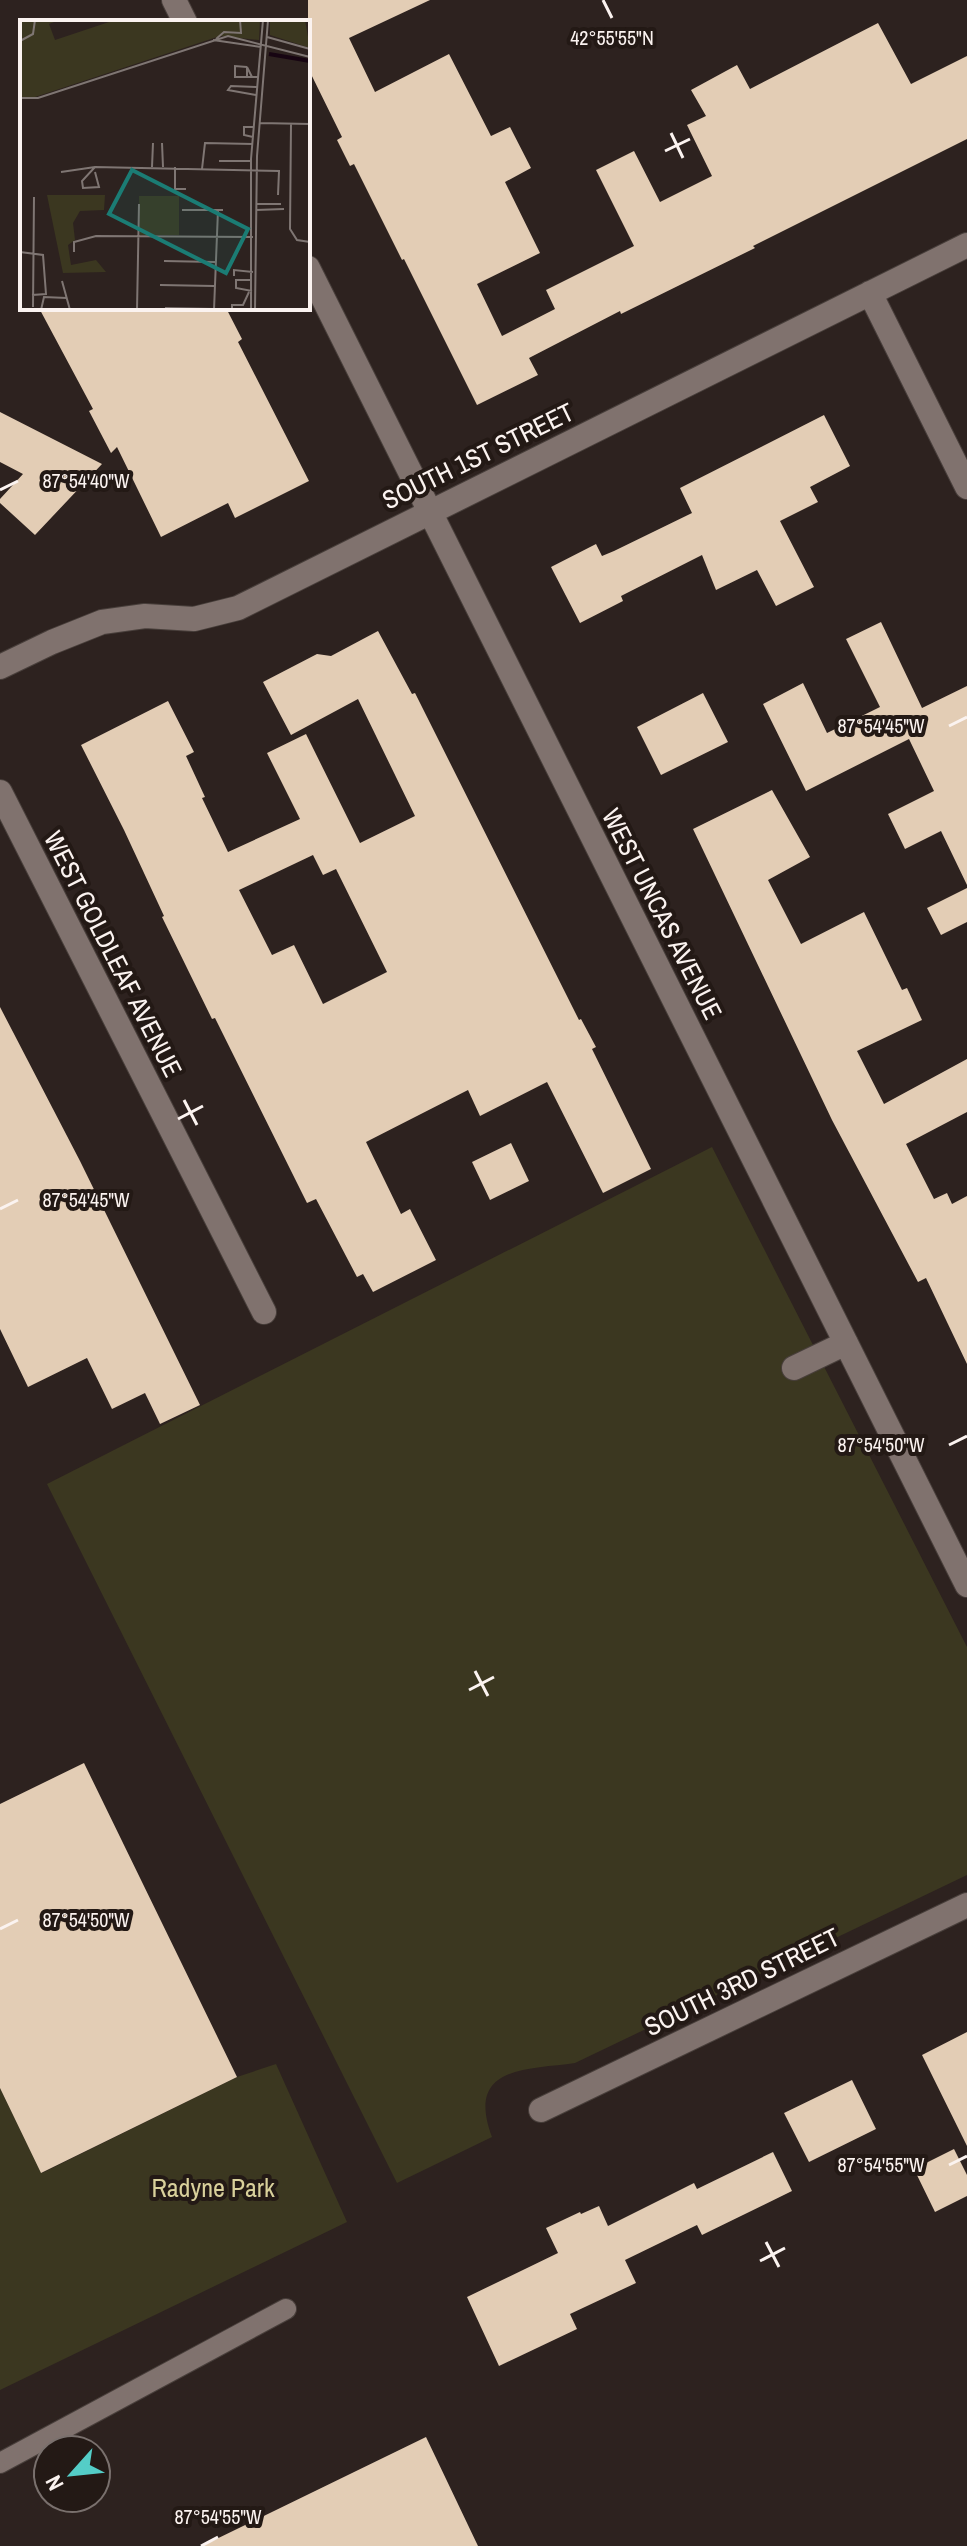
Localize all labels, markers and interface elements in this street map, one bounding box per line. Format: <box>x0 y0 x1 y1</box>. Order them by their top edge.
inset map <box>20 20 310 310</box>
text: 42°55'55"N <box>570 24 654 51</box>
street label: SOUTH 1ST STREET <box>376 394 580 517</box>
text: 87°54'40"W <box>42 467 130 494</box>
text: 87°54'45"W <box>837 712 925 739</box>
street label: WEST UNCAS AVENUE <box>594 802 731 1025</box>
street label: WEST GOLDLEAF AVENUE <box>36 825 191 1083</box>
text: 87°54'45"W <box>42 1186 130 1213</box>
text: 87°54'50"W <box>837 1431 925 1458</box>
text: 87°54'50"W <box>42 1906 130 1933</box>
street label: SOUTH 3RD STREET <box>638 1919 845 2044</box>
text: 87°54'55"W <box>837 2151 925 2178</box>
park label: Radyne Park <box>151 2170 275 2205</box>
north arrow <box>32 2434 112 2514</box>
text: N <box>38 2470 71 2496</box>
text: 87°54'55"W <box>174 2503 262 2530</box>

